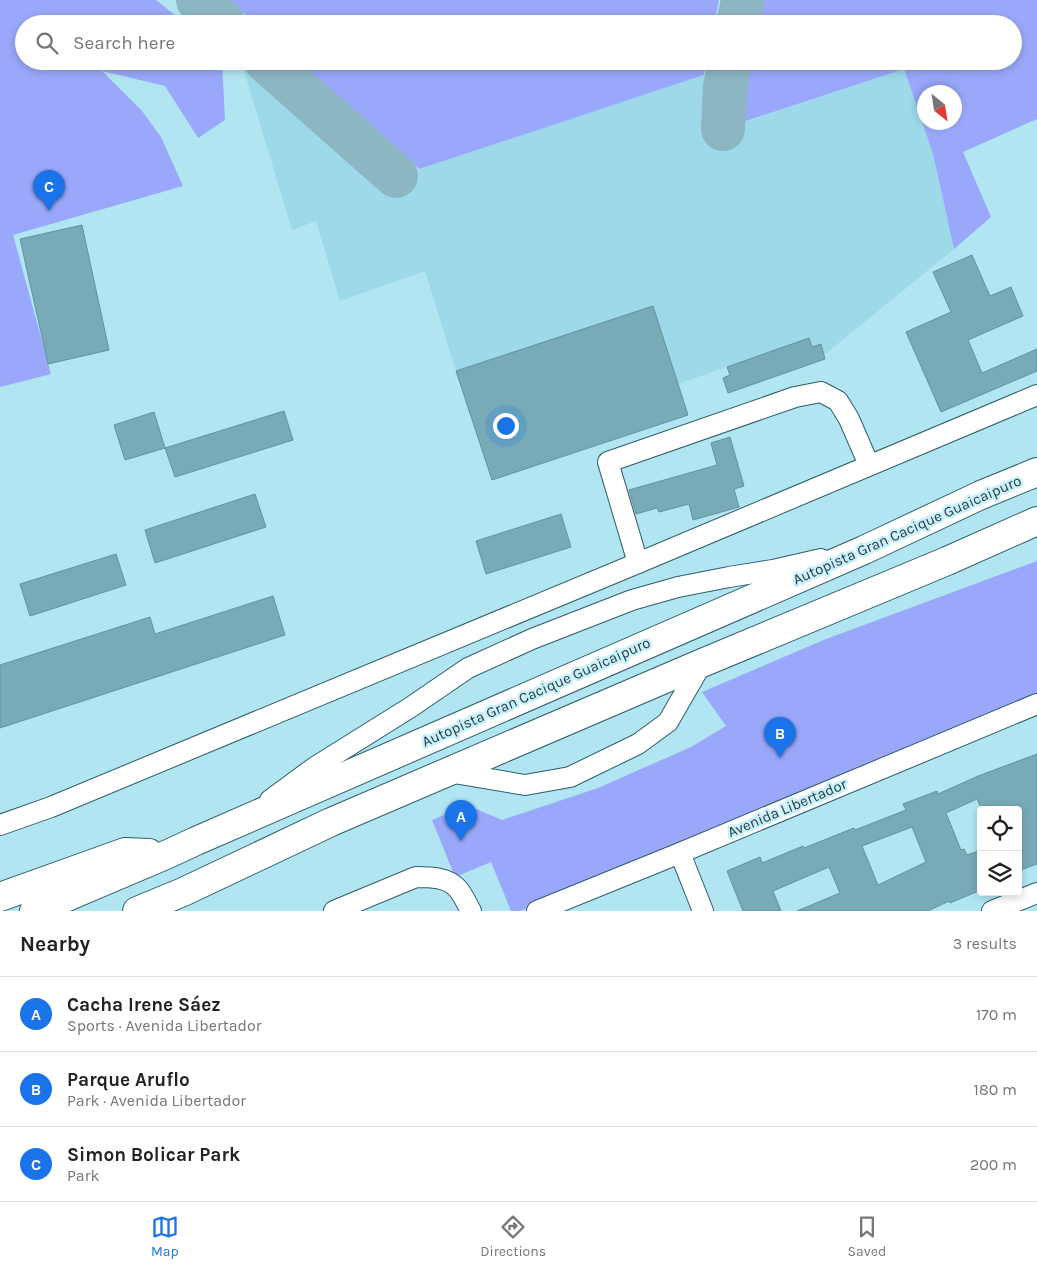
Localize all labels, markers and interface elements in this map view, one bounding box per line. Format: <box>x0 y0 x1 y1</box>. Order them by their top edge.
search box <box>15 15 1022 70</box>
icon: search <box>33 29 61 57</box>
text: Search here <box>73 32 175 54</box>
north arrow <box>917 85 962 130</box>
pin: C <box>33 170 65 211</box>
your location <box>493 413 519 439</box>
street label: Autopista Gran Cacique Guaicaipuro <box>790 471 1024 589</box>
street label: Autopista Gran Cacique Guaicaipuro <box>419 633 653 751</box>
pin: B <box>764 717 796 758</box>
street label: Avenida Libertador <box>725 775 850 841</box>
pin: A <box>445 800 477 841</box>
map controls <box>977 806 1022 896</box>
button: locate <box>977 806 1022 851</box>
button: layers <box>977 851 1022 896</box>
text: Nearby <box>20 932 90 956</box>
text: 3 results <box>953 934 1017 953</box>
text: Cacha Irene Sáez <box>67 994 221 1016</box>
text: A <box>31 1005 41 1024</box>
text: 170 m <box>976 1005 1017 1024</box>
text: Sports · Avenida Libertador <box>67 1016 262 1035</box>
text: Parque Aruflo <box>67 1069 190 1091</box>
text: B <box>31 1080 41 1099</box>
text: 180 m <box>974 1080 1017 1099</box>
text: Park · Avenida Libertador <box>67 1091 246 1110</box>
text: Simon Bolicar Park <box>67 1144 240 1166</box>
text: C <box>31 1155 41 1174</box>
text: 200 m <box>970 1155 1017 1174</box>
text: Park <box>67 1166 99 1185</box>
tab: Map <box>151 1213 179 1260</box>
tab: Directions <box>480 1213 546 1260</box>
tab: Saved <box>848 1213 886 1260</box>

